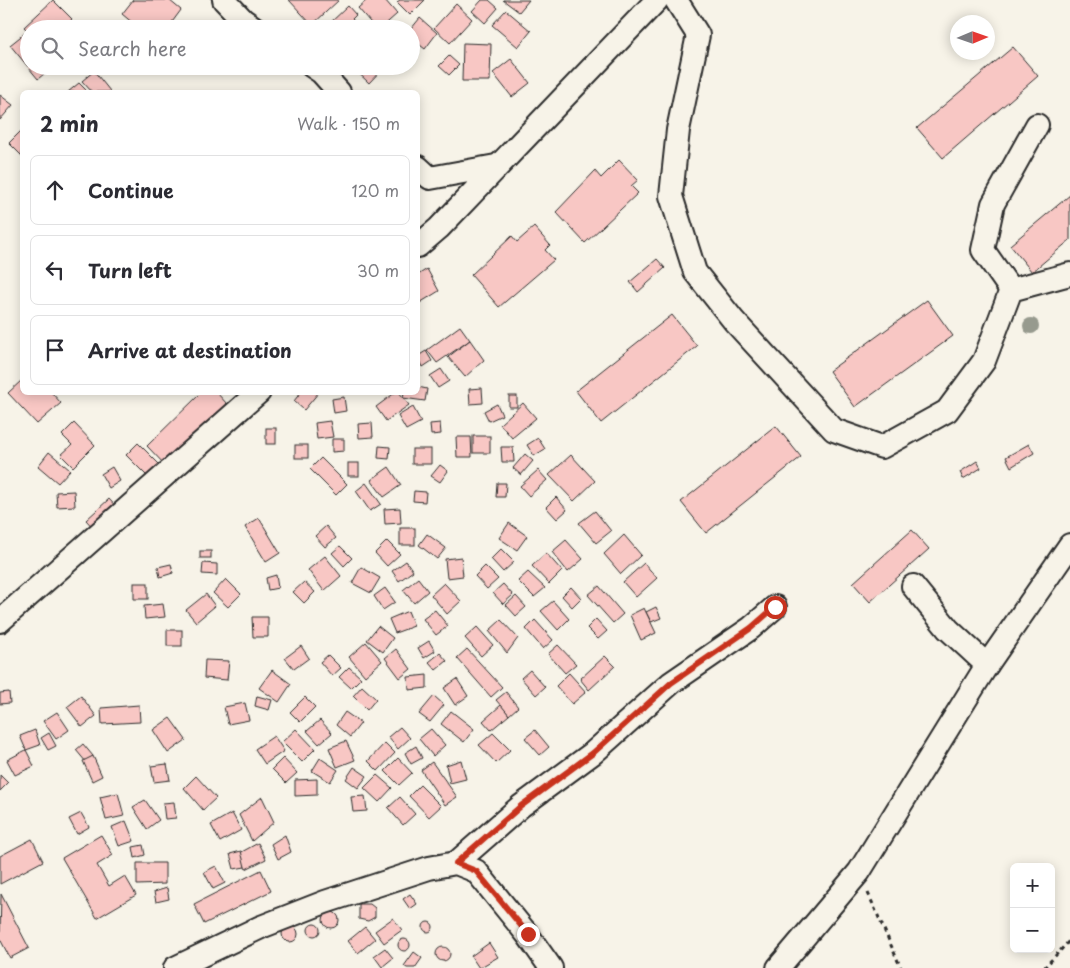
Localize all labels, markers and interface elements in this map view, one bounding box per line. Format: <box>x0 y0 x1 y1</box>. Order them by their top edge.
north arrow <box>950 15 995 60</box>
search box <box>20 20 420 75</box>
icon: search <box>38 34 66 62</box>
text: Search here <box>78 34 187 62</box>
text: 2 min <box>40 107 99 139</box>
text: Walk · 150 m <box>297 111 400 135</box>
icon: ahead <box>41 176 69 204</box>
text: Continue <box>88 176 174 204</box>
text: 120 m <box>352 178 399 202</box>
icon: left <box>41 256 69 284</box>
text: Turn left <box>88 256 172 284</box>
text: 30 m <box>357 258 399 282</box>
icon: arrive <box>41 336 69 364</box>
text: Arrive at destination <box>88 336 292 364</box>
route start <box>764 596 787 619</box>
map controls <box>1010 863 1055 953</box>
button: + <box>1010 863 1055 908</box>
button: − <box>1010 908 1055 953</box>
route end <box>517 923 540 946</box>

